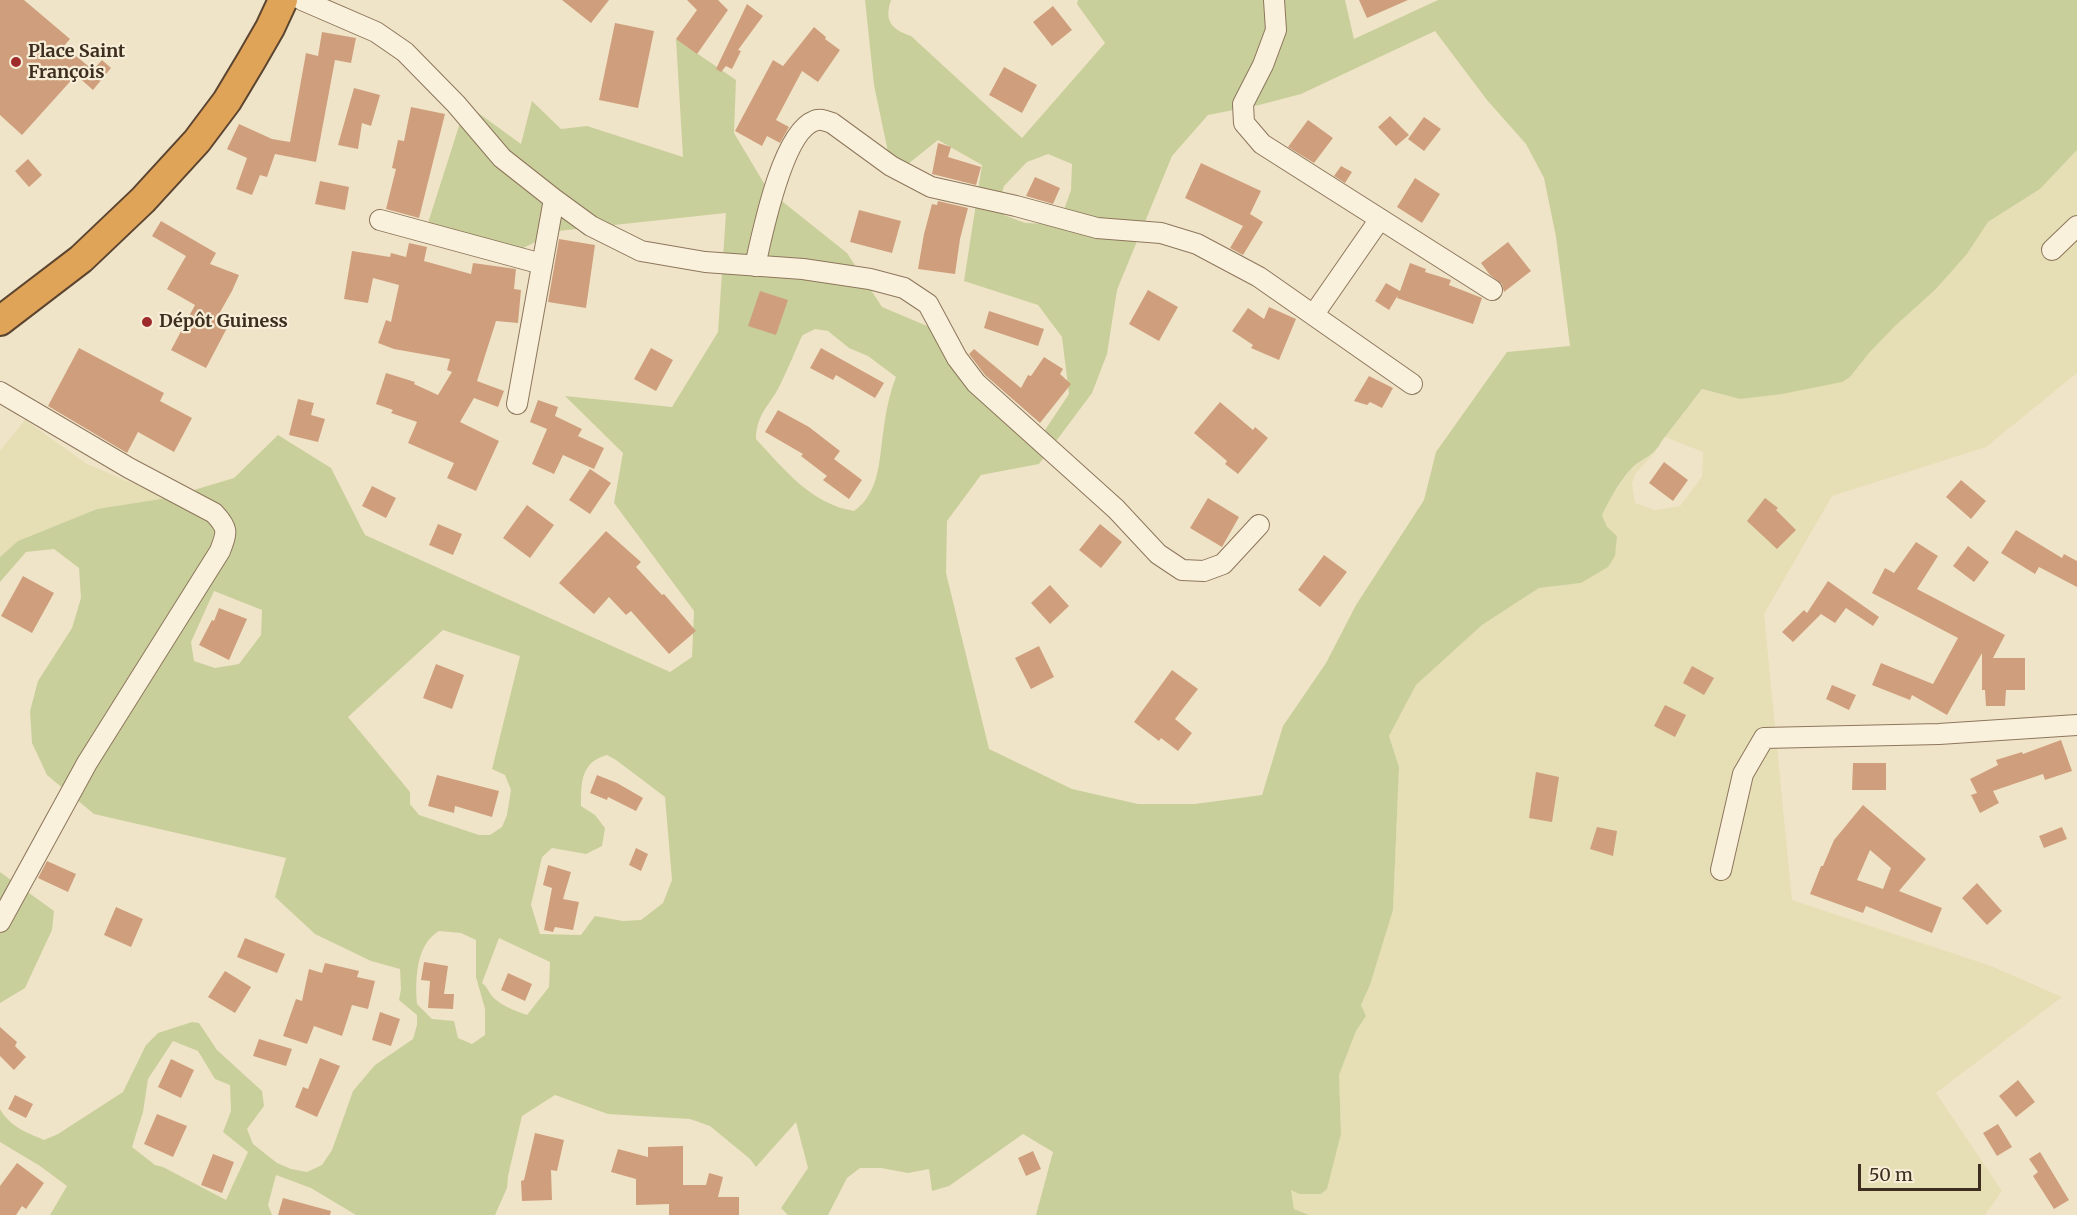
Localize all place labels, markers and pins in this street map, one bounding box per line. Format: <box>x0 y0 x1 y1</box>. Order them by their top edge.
place label: Place Saint François <box>28 41 125 84</box>
marker: Place Saint François <box>9 55 23 69</box>
place label: Dépôt Guiness <box>159 311 288 333</box>
marker: Dépôt Guiness <box>140 315 154 329</box>

